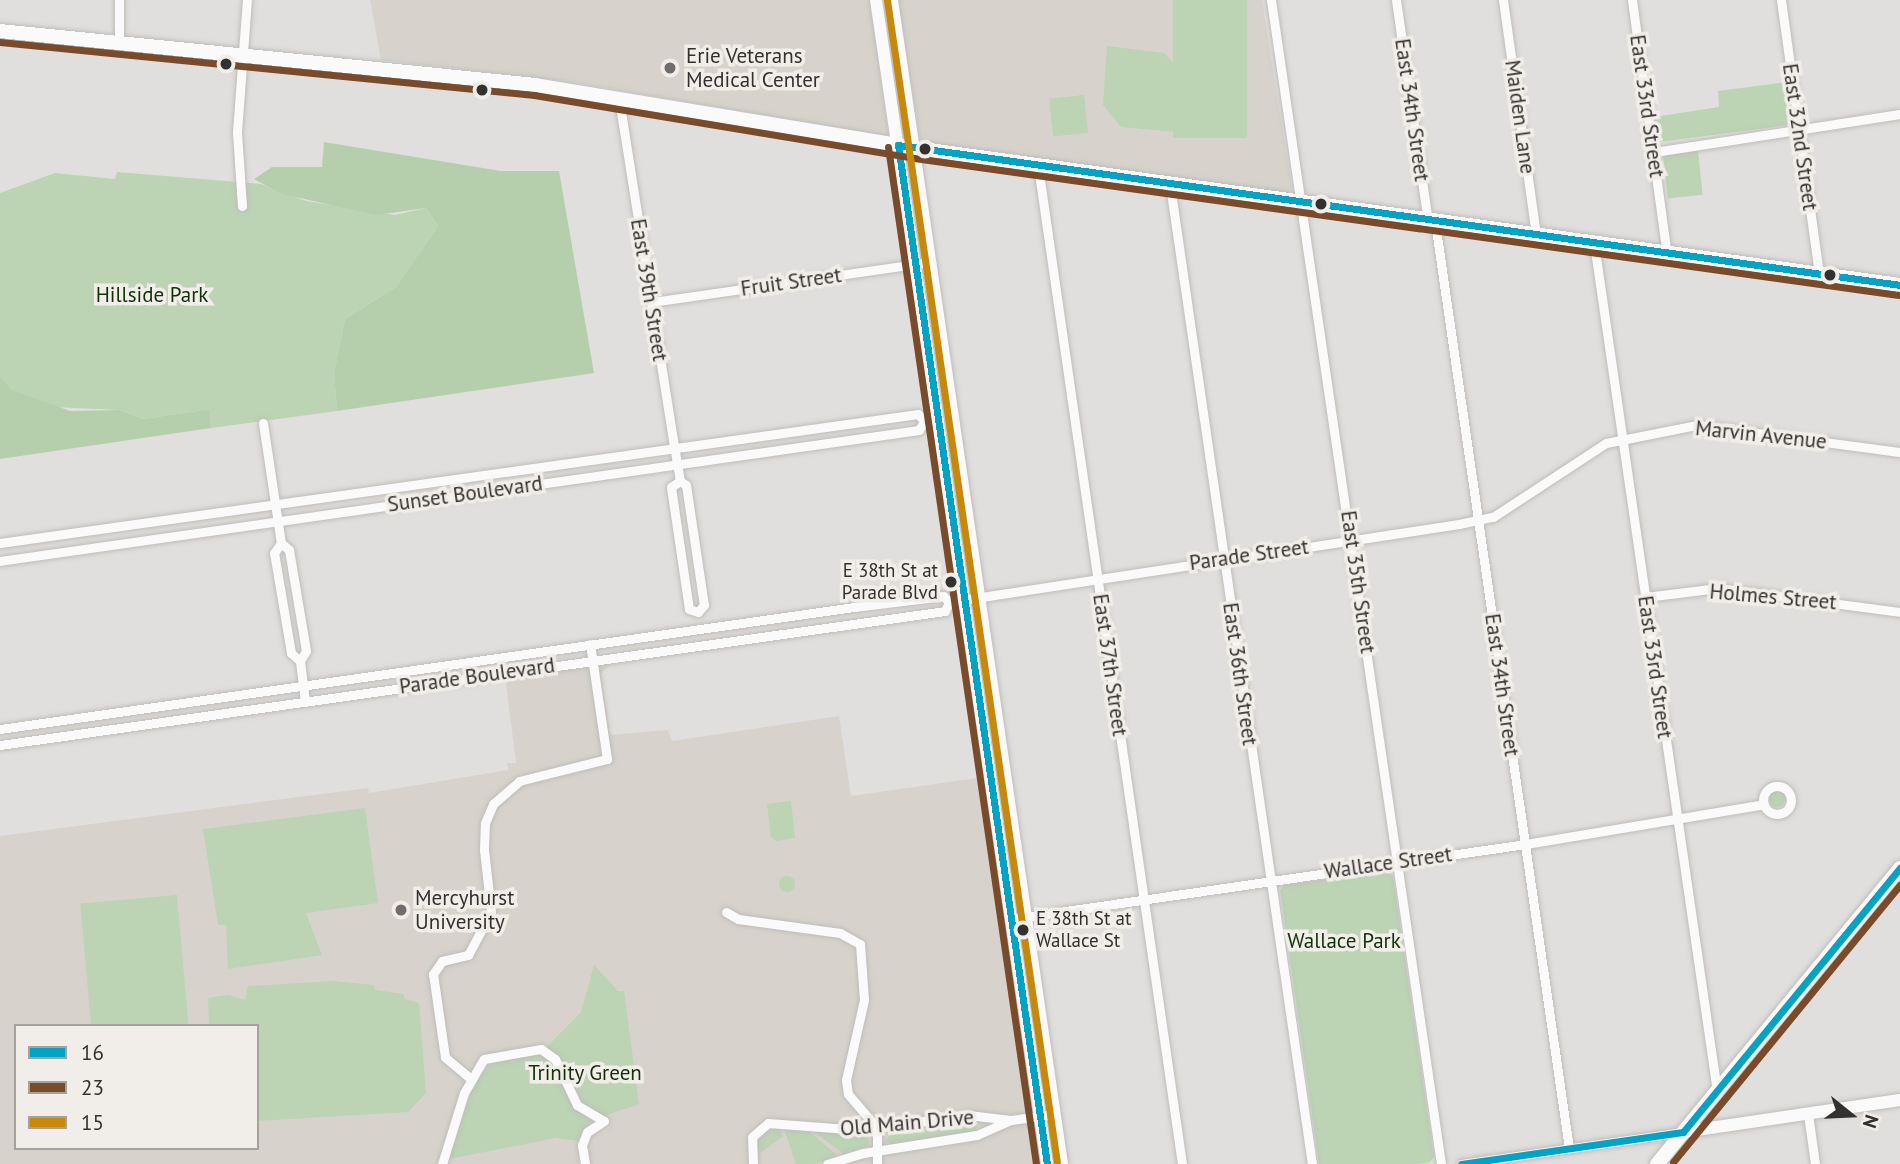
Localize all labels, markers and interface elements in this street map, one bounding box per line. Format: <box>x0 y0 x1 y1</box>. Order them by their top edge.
street label: East 33rd Street <box>1625 33 1669 179</box>
street label: East 34th Street <box>1390 37 1434 183</box>
place label: Erie Veterans Medical Center <box>686 43 820 93</box>
unlabelled marker <box>219 57 233 71</box>
marker: Erie Veterans Medical Center <box>660 58 680 78</box>
street label: Maiden Lane <box>1500 58 1540 176</box>
street label: East 32nd Street <box>1777 62 1823 212</box>
unlabelled marker <box>475 83 489 97</box>
unlabelled marker <box>918 142 932 156</box>
unlabelled marker <box>1314 197 1328 211</box>
street label: East 39th Street <box>625 217 673 363</box>
street label: Fruit Street <box>739 262 843 302</box>
unlabelled marker <box>1823 268 1837 282</box>
park label: Hillside Park <box>96 282 208 308</box>
street label: Marvin Avenue <box>1694 416 1828 454</box>
street label: Sunset Boulevard <box>386 471 544 517</box>
street label: East 35th Street <box>1336 509 1380 655</box>
street label: Parade Street <box>1188 534 1310 576</box>
place label: E 38th St at Parade Blvd <box>842 560 938 604</box>
marker: E 38th St at Parade Blvd <box>944 575 958 589</box>
street label: Holmes Street <box>1708 579 1838 615</box>
street label: East 37th Street <box>1088 592 1132 738</box>
street label: East 33rd Street <box>1633 594 1677 740</box>
street label: East 36th Street <box>1218 601 1262 747</box>
street label: East 34th Street <box>1480 612 1524 758</box>
street label: Parade Boulevard <box>398 653 556 699</box>
street label: Wallace Street <box>1323 842 1453 884</box>
place label: Mercyhurst University <box>415 885 514 935</box>
marker: Mercyhurst University <box>393 902 409 918</box>
place label: E 38th St at Wallace St <box>1036 908 1131 952</box>
marker: E 38th St at Wallace St <box>1016 923 1030 937</box>
park label: Wallace Park <box>1287 928 1401 954</box>
legend <box>14 1024 259 1150</box>
text: 16 <box>81 1039 104 1066</box>
park label: Trinity Green <box>528 1060 642 1086</box>
text: 23 <box>81 1074 104 1101</box>
north arrow <box>1816 1080 1886 1150</box>
street label: Old Main Drive <box>839 1105 975 1141</box>
text: 15 <box>81 1109 104 1136</box>
text: N <box>1858 1112 1884 1131</box>

